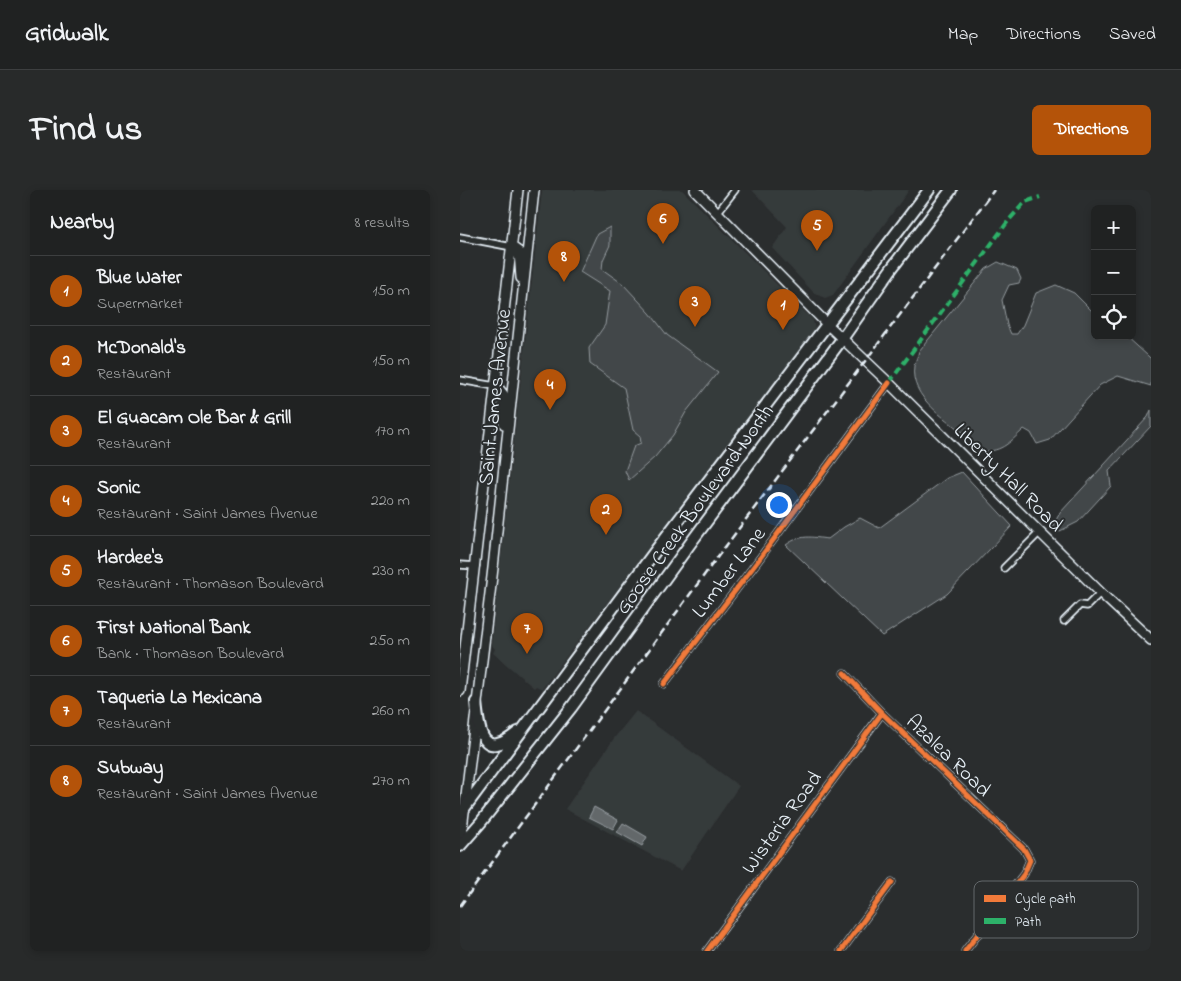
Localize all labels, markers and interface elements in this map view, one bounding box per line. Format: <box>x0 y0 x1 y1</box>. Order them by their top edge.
text: Gridwalk <box>25 17 109 52</box>
text: Map <box>948 22 978 48</box>
text: Directions <box>1006 22 1081 48</box>
text: Saved <box>1109 22 1156 48</box>
text: Find us <box>30 105 142 156</box>
button: Directions <box>1032 105 1151 155</box>
pin: 6 <box>647 203 679 244</box>
map controls <box>1091 205 1136 340</box>
button: + <box>1091 205 1136 250</box>
text: Nearby <box>50 208 114 238</box>
pin: 5 <box>801 210 833 251</box>
text: 8 results <box>354 211 410 235</box>
pin: 8 <box>548 241 580 282</box>
button: − <box>1091 250 1136 295</box>
text: Blue Water <box>97 265 182 292</box>
text: 1 <box>63 279 69 303</box>
text: 150 m <box>372 279 410 303</box>
pin: 3 <box>679 286 711 327</box>
pin: 1 <box>767 289 799 330</box>
text: Supermarket <box>97 292 183 316</box>
button: locate <box>1091 295 1136 340</box>
street label: Saint James Avenue <box>472 307 520 487</box>
text: McDonald's <box>97 335 186 362</box>
text: 2 <box>62 349 70 373</box>
text: 150 m <box>372 349 410 373</box>
text: Restaurant <box>97 362 171 386</box>
pin: 4 <box>534 369 566 410</box>
street label: Goose Creek Boulevard North <box>609 399 782 621</box>
text: El Guacam Ole Bar & Grill <box>97 405 291 432</box>
street label: Liberty Hall Road <box>945 417 1069 542</box>
text: 3 <box>63 419 69 443</box>
text: 170 m <box>375 419 410 443</box>
text: Restaurant <box>97 432 171 456</box>
text: Sonic <box>97 475 140 502</box>
text: 4 <box>63 489 69 513</box>
text: 220 m <box>371 489 410 513</box>
your location <box>766 492 792 518</box>
pin: 2 <box>590 494 622 535</box>
text: Restaurant · Saint James Avenue <box>97 502 318 526</box>
street label: Lumber Lane <box>685 521 774 625</box>
text: Hardee's <box>97 545 164 572</box>
text: 5 <box>61 559 71 583</box>
text: 230 m <box>372 559 410 583</box>
text: Restaurant · Thomason Boulevard <box>97 572 324 596</box>
pin: 7 <box>511 613 543 654</box>
text: First National Bank <box>97 615 251 642</box>
text: 6 <box>62 629 70 653</box>
text: 250 m <box>370 629 410 653</box>
text: Bank · Thomason Boulevard <box>97 642 284 666</box>
text: Taqueria La Mexicana <box>97 685 262 712</box>
text: 7 <box>63 699 69 723</box>
text: 260 m <box>372 699 410 723</box>
street label: Azalea Road <box>898 708 997 805</box>
text: Restaurant <box>97 712 171 736</box>
text: Subway <box>97 755 163 782</box>
street label: Wisteria Road <box>735 765 830 881</box>
text: 8 <box>63 769 69 793</box>
text: 270 m <box>372 769 410 793</box>
text: Restaurant · Saint James Avenue <box>97 782 318 806</box>
legend <box>974 881 1138 938</box>
text: Cycle path <box>1015 889 1076 911</box>
text: Path <box>1015 912 1041 933</box>

